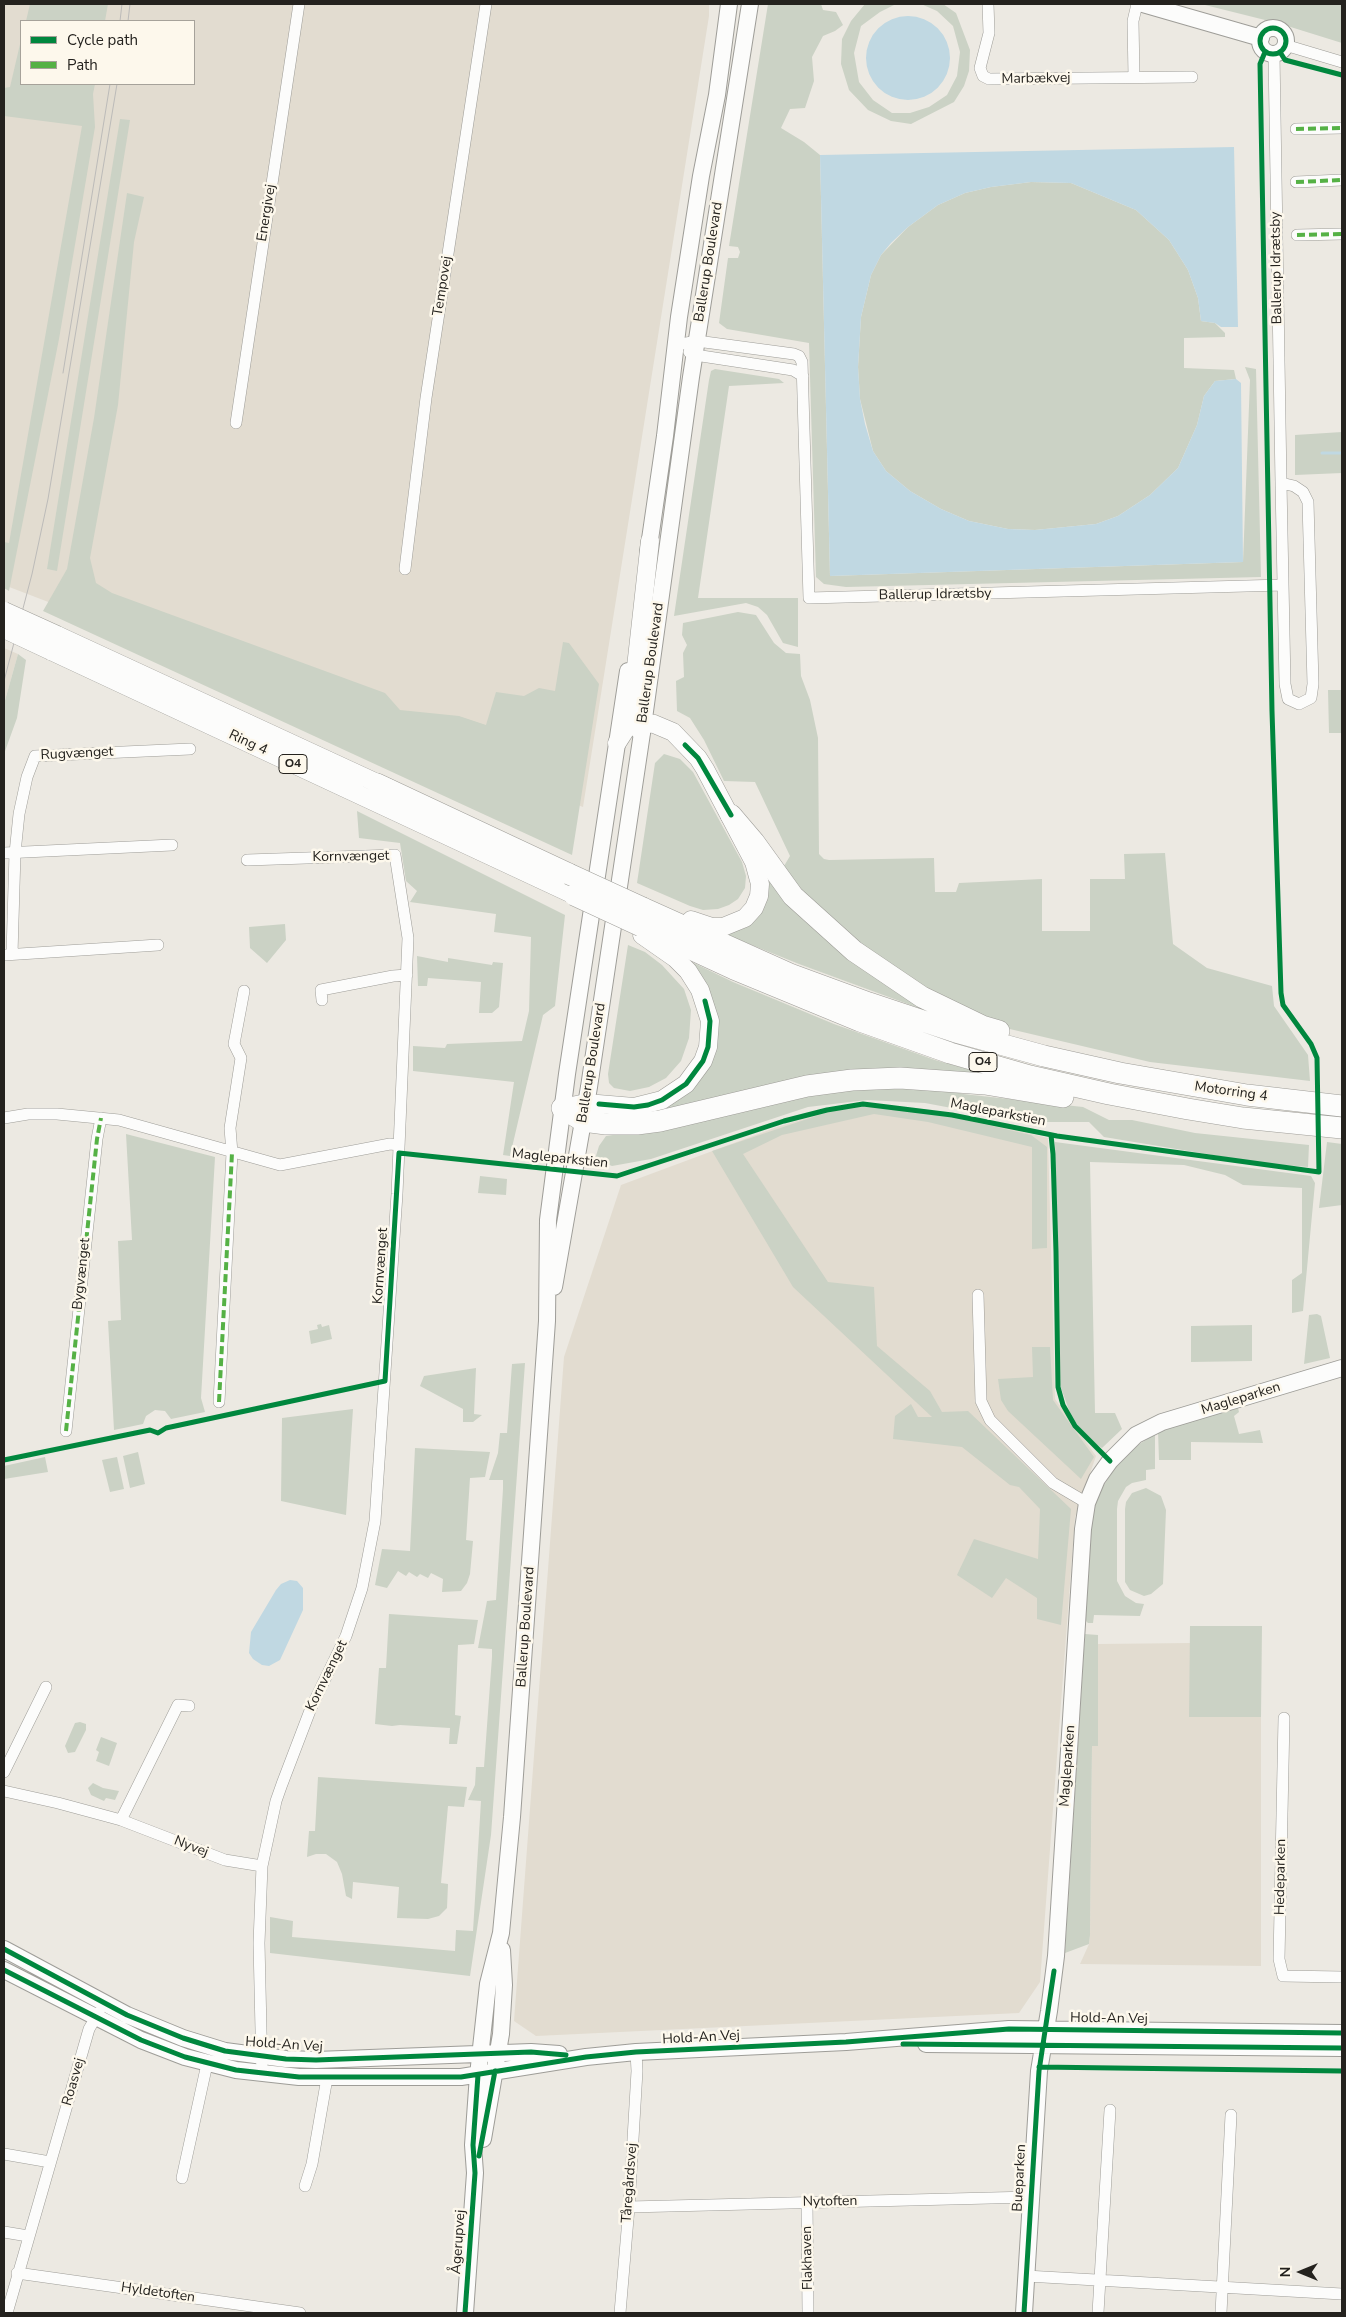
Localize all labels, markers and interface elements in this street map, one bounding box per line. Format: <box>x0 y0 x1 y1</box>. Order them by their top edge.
legend <box>20 20 195 85</box>
text: Cycle path <box>67 30 138 50</box>
text: Path <box>67 55 98 75</box>
street label: Marbækvej <box>1001 70 1071 88</box>
street label: Energivej <box>254 183 280 243</box>
street label: Ballerup Boulevard <box>691 201 727 323</box>
street label: Ballerup Idrætsby <box>1268 211 1286 325</box>
street label: Tempovej <box>430 255 456 317</box>
street label: Ballerup Idrætsby <box>878 586 992 604</box>
street label: Ballerup Boulevard <box>634 602 668 724</box>
street label: Ring 4 <box>226 727 270 759</box>
street label: Rugvænget <box>40 744 114 764</box>
road number: O4 <box>279 754 307 774</box>
street label: Kornvænget <box>312 848 390 866</box>
street label: Ballerup Boulevard <box>574 1002 610 1124</box>
road number: O4 <box>969 1052 997 1072</box>
street label: Motorring 4 <box>1193 1079 1269 1105</box>
street label: Magleparkstien <box>949 1096 1047 1130</box>
street label: Magleparkstien <box>511 1146 609 1172</box>
street label: Kornvænget <box>370 1227 392 1305</box>
street label: Bygvænget <box>70 1237 94 1311</box>
street label: Magleparken <box>1199 1379 1283 1419</box>
street label: Ballerup Boulevard <box>513 1566 539 1688</box>
street label: Kornvænget <box>303 1638 351 1714</box>
street label: Magleparken <box>1057 1725 1079 1807</box>
street label: Nyvej <box>171 1833 211 1861</box>
street label: Hedeparken <box>1272 1839 1290 1915</box>
street label: Hold-An Vej <box>1070 2010 1148 2028</box>
street label: Hold-An Vej <box>662 2028 740 2048</box>
street label: Hold-An Vej <box>245 2034 323 2056</box>
street label: Roasvej <box>59 2056 89 2108</box>
street label: Tåregårdsvej <box>619 2142 641 2224</box>
street label: Bueparken <box>1010 2144 1030 2212</box>
street label: Nytoften <box>802 2193 858 2211</box>
street label: Ågerupvej <box>448 2209 470 2275</box>
street label: Flakhaven <box>799 2226 817 2290</box>
north arrow <box>1276 2247 1326 2297</box>
text: N <box>1276 2267 1295 2277</box>
street label: Hyldetoften <box>120 2279 196 2307</box>

